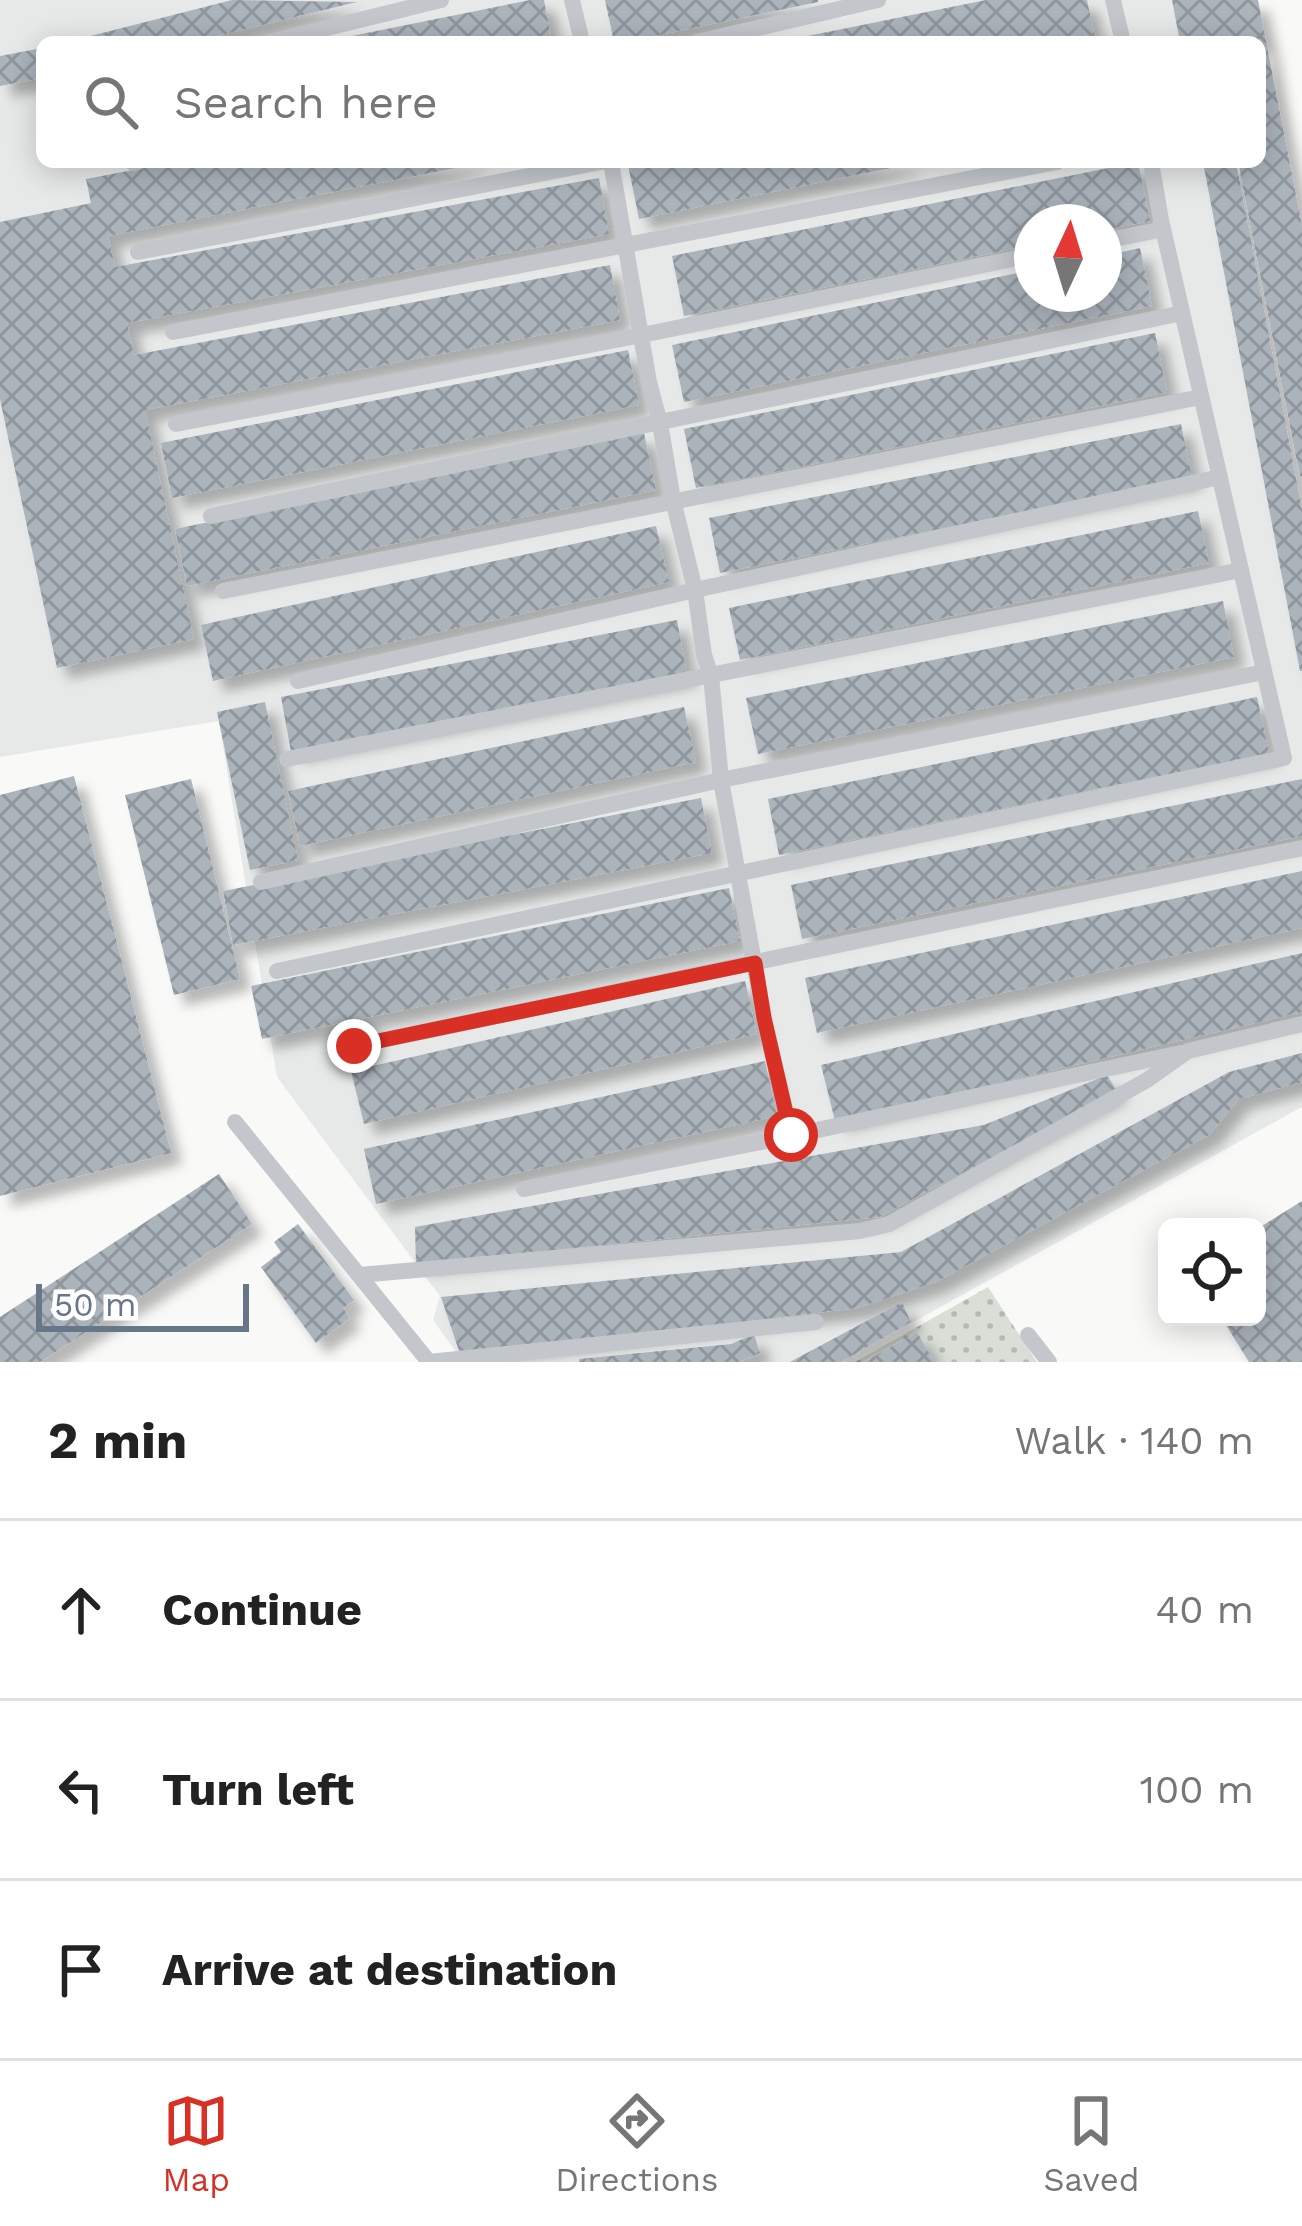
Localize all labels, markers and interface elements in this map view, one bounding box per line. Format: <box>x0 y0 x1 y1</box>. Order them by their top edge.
search box <box>36 36 1266 168</box>
icon: search <box>78 69 144 135</box>
text: Search here <box>174 76 438 129</box>
north arrow <box>1014 204 1122 312</box>
route end <box>327 1019 381 1073</box>
route start <box>764 1108 818 1162</box>
map controls <box>1158 1218 1266 1326</box>
button: locate <box>1158 1218 1266 1326</box>
scale bar <box>36 1278 249 1331</box>
text: 50 m <box>54 1285 136 1324</box>
text: 2 min <box>48 1411 187 1470</box>
text: Walk · 140 m <box>1014 1418 1254 1463</box>
icon: ahead <box>48 1577 114 1643</box>
text: Continue <box>162 1583 362 1636</box>
text: 40 m <box>1155 1587 1254 1632</box>
icon: left <box>48 1757 114 1823</box>
text: Turn left <box>162 1763 354 1816</box>
text: 100 m <box>1140 1767 1254 1812</box>
icon: arrive <box>48 1937 114 2003</box>
text: Arrive at destination <box>162 1943 617 1996</box>
tab: Map <box>163 2088 230 2199</box>
tab: Directions <box>555 2088 718 2199</box>
tab: Saved <box>1044 2088 1139 2199</box>

